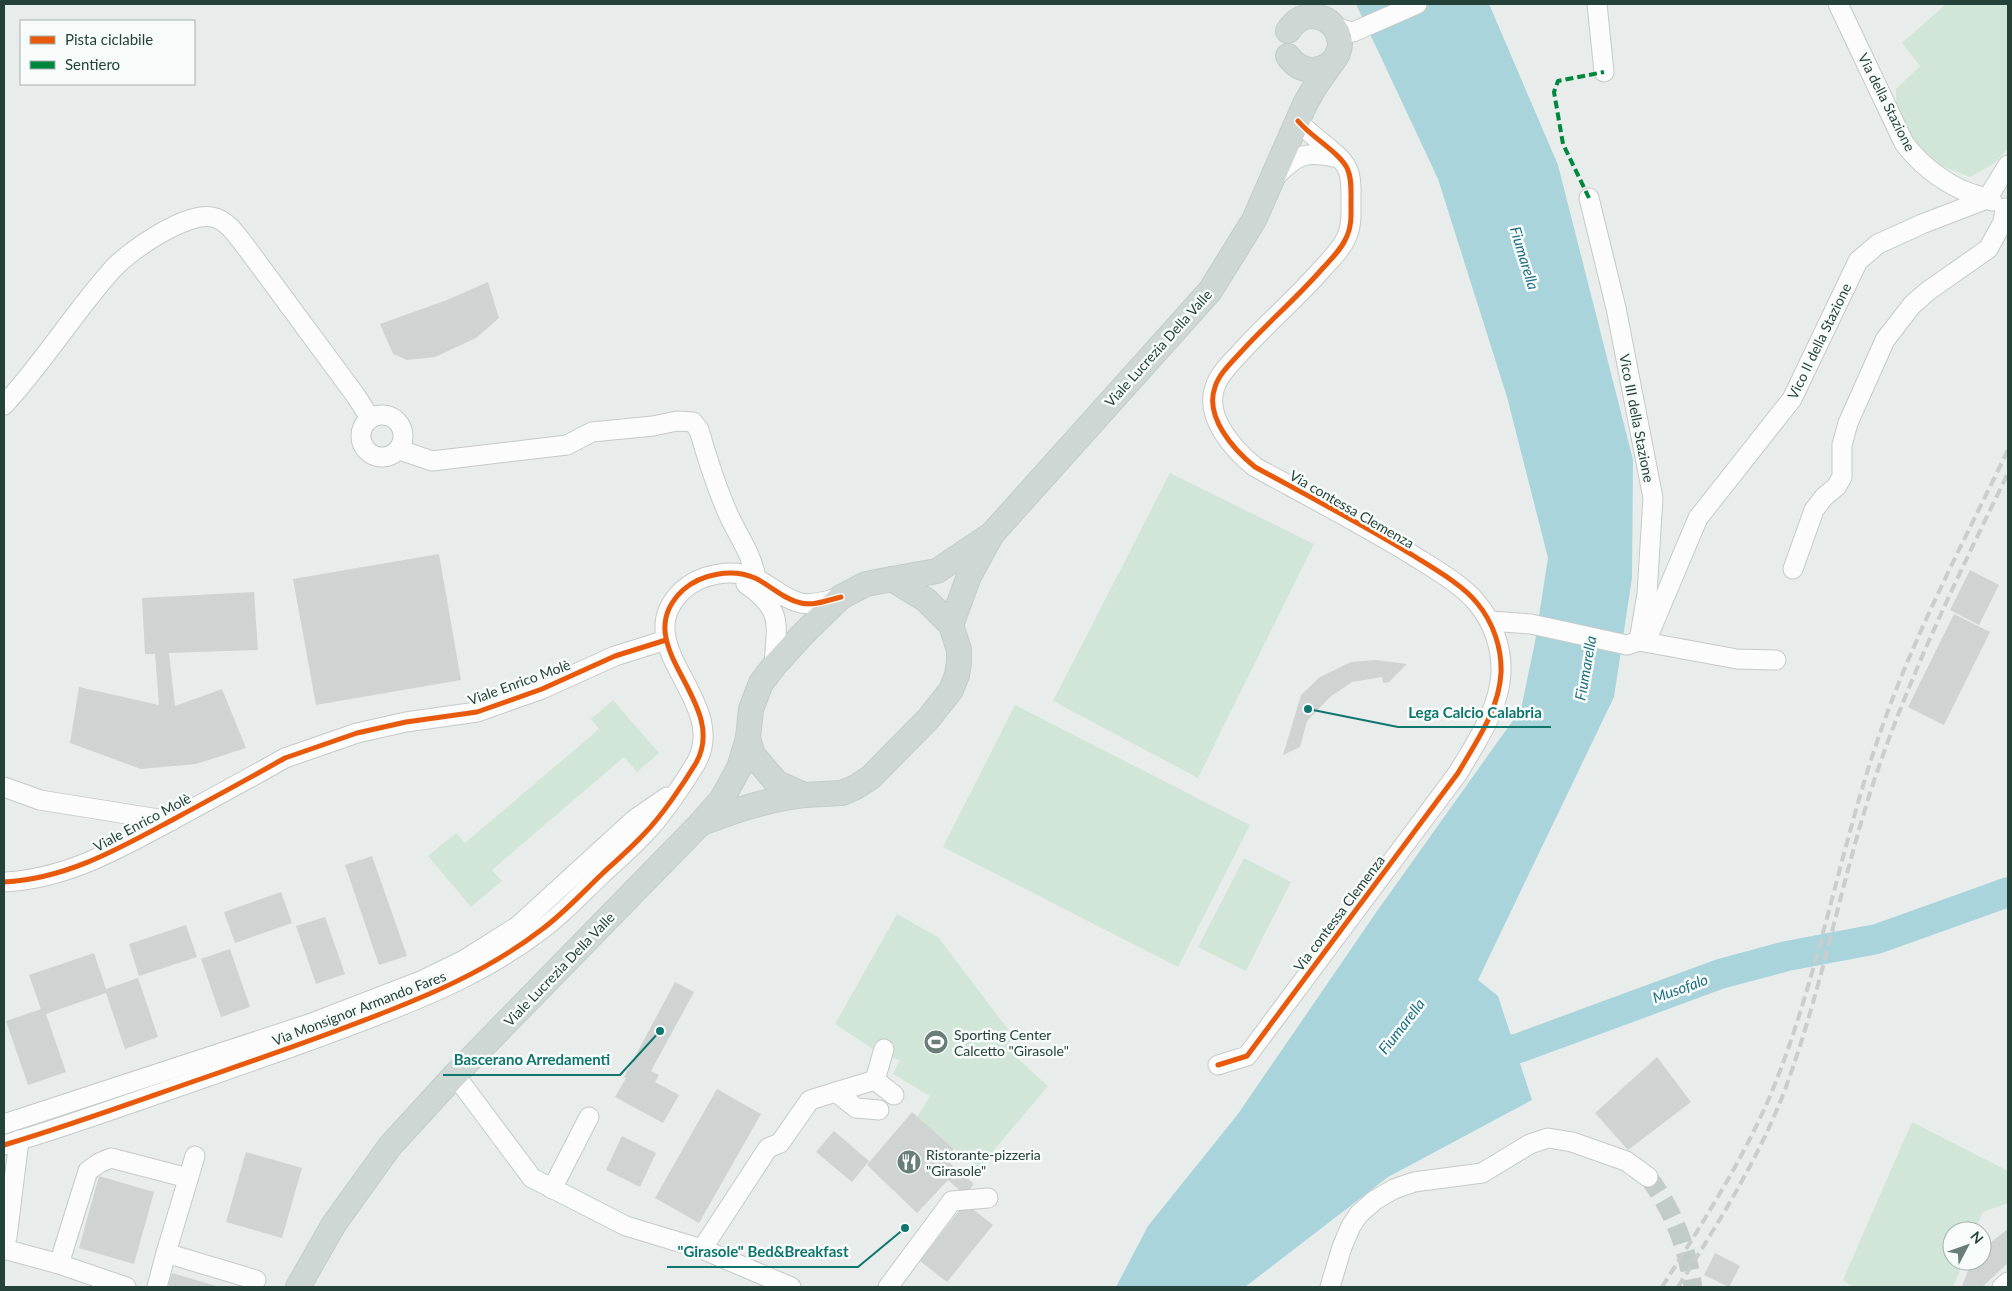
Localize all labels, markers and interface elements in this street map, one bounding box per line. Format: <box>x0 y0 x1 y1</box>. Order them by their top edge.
legend <box>20 20 195 85</box>
text: Pista ciclabile <box>65 30 153 48</box>
street label: Via della Stazione <box>1855 50 1919 154</box>
text: Sentiero <box>65 55 120 73</box>
water label: Fiumarella <box>1507 224 1543 292</box>
street label: Vico II della Stazione <box>1784 280 1854 402</box>
street label: Viale Lucrezia Della Valle <box>1101 286 1215 410</box>
street label: Vico III della Stazione <box>1616 352 1658 484</box>
street label: Via contessa Clemenza <box>1287 466 1417 552</box>
water label: Fiumarella <box>1570 634 1600 702</box>
street label: Viale Enrico Molè <box>465 656 573 708</box>
callout: Lega Calcio Calabria <box>1398 697 1551 727</box>
text: Lega Calcio Calabria <box>1408 703 1542 721</box>
street label: Viale Enrico Molè <box>90 789 194 855</box>
street label: Via contessa Clemenza <box>1290 852 1388 974</box>
street label: Viale Lucrezia Della Valle <box>500 909 618 1029</box>
street label: Via Monsignor Armando Fares <box>270 967 448 1049</box>
water label: Musofalo <box>1650 970 1710 1006</box>
water label: Fiumarella <box>1374 995 1428 1057</box>
place label: Sporting Center Calcetto "Girasole" <box>954 1026 1069 1059</box>
sports icon: Sporting Center Calcetto "Girasole" <box>923 1029 949 1055</box>
callout: Bascerano Arredamenti <box>443 1045 620 1075</box>
text: Bascerano Arredamenti <box>454 1050 610 1068</box>
place label: Ristorante-pizzeria "Girasole" <box>926 1146 1041 1179</box>
restaurant icon: Ristorante-pizzeria "Girasole" <box>896 1149 922 1175</box>
north arrow <box>1942 1221 1992 1271</box>
text: N <box>1967 1227 1987 1247</box>
callout: "Girasole" Bed&Breakfast <box>667 1237 858 1267</box>
text: "Girasole" Bed&Breakfast <box>678 1242 849 1260</box>

